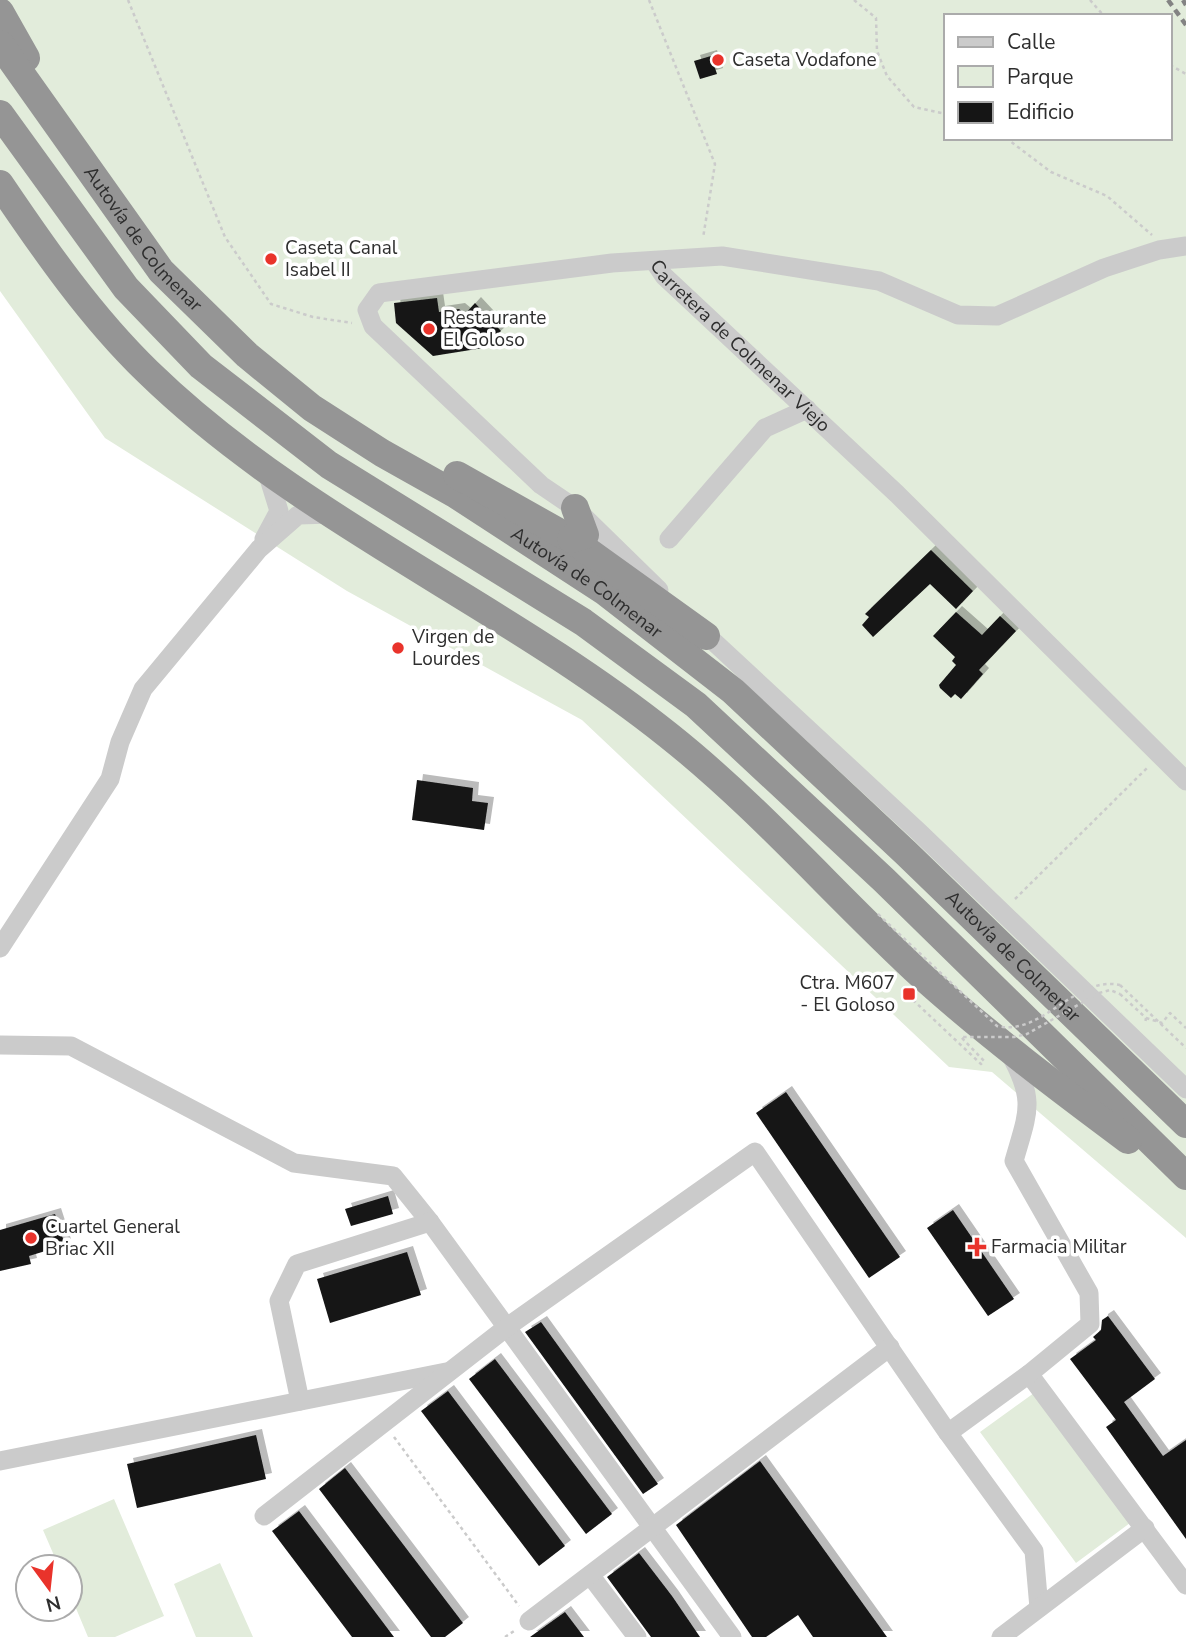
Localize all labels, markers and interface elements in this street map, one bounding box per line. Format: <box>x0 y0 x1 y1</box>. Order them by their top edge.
legend <box>944 14 1172 140</box>
text: Calle <box>1007 28 1055 56</box>
place label: Caseta Vodafone <box>732 47 877 73</box>
marker: Caseta Vodafone <box>710 52 726 68</box>
text: Parque <box>1007 63 1074 91</box>
text: Edificio <box>1007 98 1074 126</box>
street label: Autovía de Colmenar <box>78 161 208 318</box>
place label: Caseta Canal Isabel II <box>285 235 398 283</box>
marker: Caseta Canal Isabel II <box>263 251 279 267</box>
street label: Carretera de Colmenar Viejo <box>644 254 836 438</box>
place label: Restaurante El Goloso <box>443 305 546 353</box>
marker: Restaurante El Goloso <box>421 321 437 337</box>
street label: Autovía de Colmenar <box>506 521 668 645</box>
place label: Virgen de Lourdes <box>411 624 494 672</box>
marker: Virgen de Lourdes <box>390 640 406 656</box>
street label: Autovía de Colmenar <box>939 885 1086 1028</box>
place label: Ctra. M607 - El Goloso <box>799 970 895 1018</box>
marker: Ctra. M607 - El Goloso <box>901 986 917 1002</box>
place label: Cuartel General Briac XII <box>45 1214 180 1262</box>
marker: Cuartel General Briac XII <box>23 1230 39 1246</box>
place label: Farmacia Militar <box>991 1234 1127 1260</box>
marker: Farmacia Militar <box>969 1239 985 1255</box>
north arrow <box>14 1553 84 1623</box>
text: N <box>43 1589 63 1618</box>

